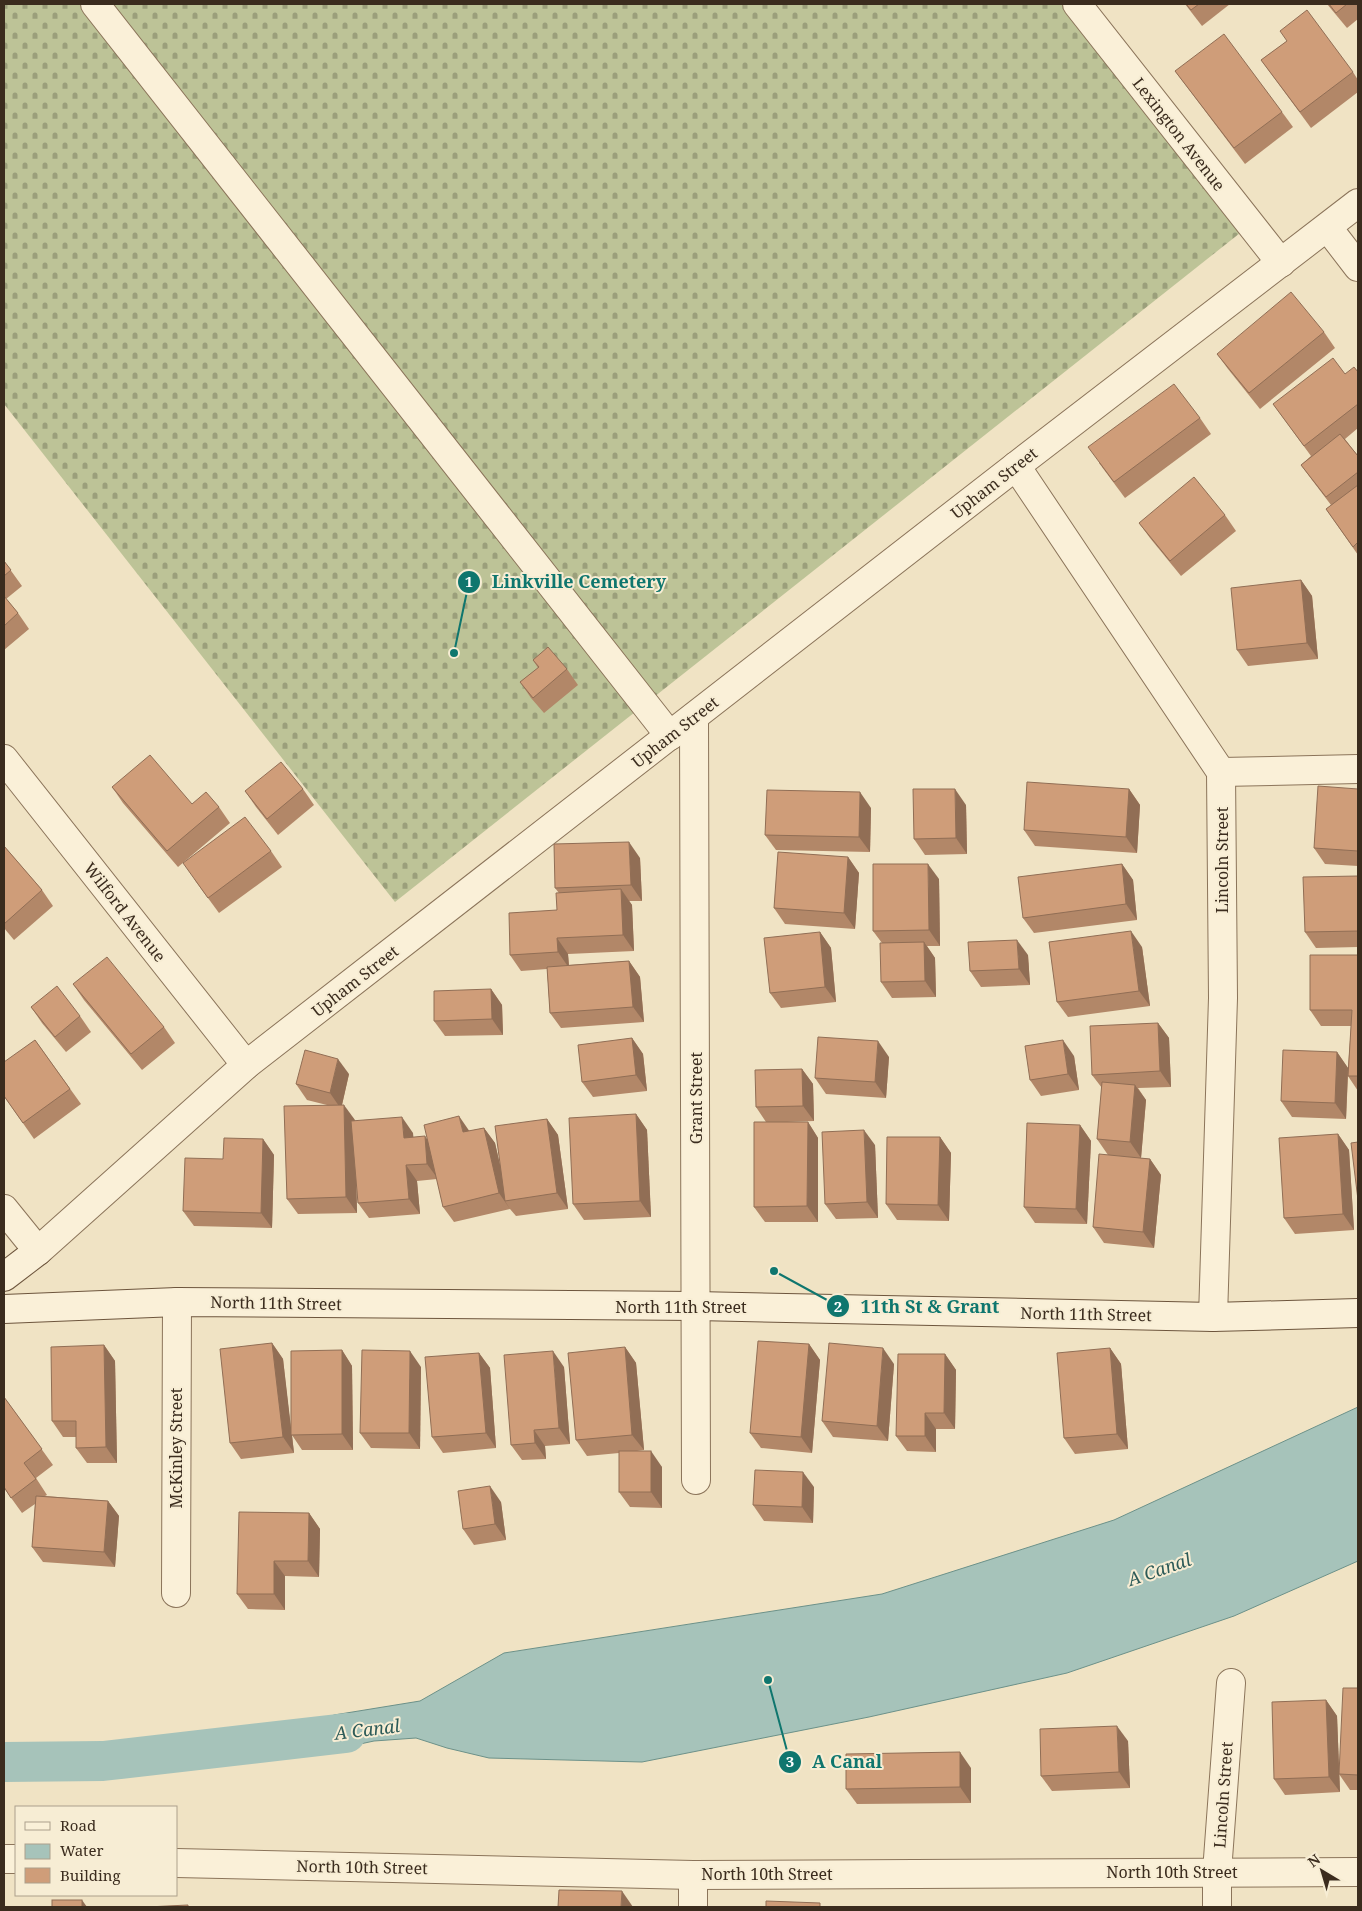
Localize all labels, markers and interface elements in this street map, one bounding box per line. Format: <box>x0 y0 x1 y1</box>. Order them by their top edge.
street label: Lexington Avenue <box>1128 73 1230 195</box>
street label: Upham Street <box>946 442 1042 524</box>
callout: Linkville Cemetery <box>457 565 676 598</box>
text: Linkville Cemetery <box>492 569 667 593</box>
text: 1 <box>465 571 473 591</box>
street label: Upham Street <box>627 691 723 773</box>
street label: Lincoln Street <box>1211 806 1233 913</box>
street label: Wilford Avenue <box>79 858 171 966</box>
street label: Upham Street <box>307 940 403 1022</box>
street label: Grant Street <box>685 1051 707 1144</box>
callout: 11th St & Grant <box>826 1290 1010 1323</box>
street label: North 11th Street <box>210 1291 342 1315</box>
text: 11th St & Grant <box>861 1294 999 1318</box>
street label: North 11th Street <box>615 1296 747 1318</box>
text: 2 <box>834 1296 842 1316</box>
street label: North 11th Street <box>1020 1302 1152 1326</box>
street label: McKinley Street <box>165 1387 187 1508</box>
water label: A Canal <box>1122 1547 1194 1592</box>
water label: A Canal <box>331 1713 402 1745</box>
street label: Lincoln Street <box>1208 1741 1238 1849</box>
callout: A Canal <box>777 1745 893 1778</box>
text: A Canal <box>812 1749 883 1773</box>
text: 3 <box>786 1751 794 1771</box>
legend <box>15 1806 178 1896</box>
text: Road <box>60 1815 96 1835</box>
text: Water <box>60 1840 103 1860</box>
north arrow <box>1297 1846 1347 1896</box>
text: N <box>1303 1849 1324 1871</box>
street label: North 10th Street <box>296 1855 428 1879</box>
street label: North 10th Street <box>1106 1861 1238 1883</box>
street label: North 10th Street <box>701 1863 833 1885</box>
text: Building <box>60 1865 121 1885</box>

